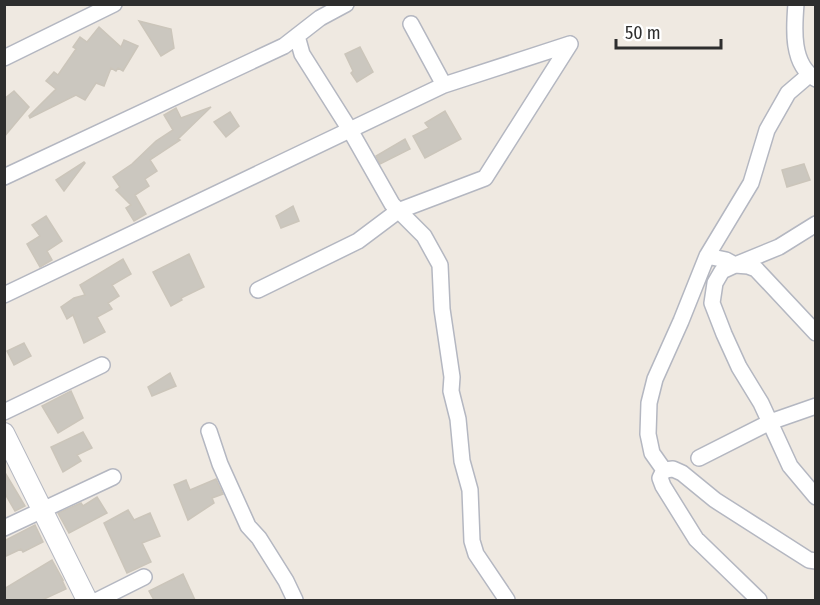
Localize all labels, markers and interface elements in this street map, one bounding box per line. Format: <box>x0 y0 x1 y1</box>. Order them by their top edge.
scale bar <box>616 12 721 50</box>
text: 50 m <box>625 22 661 44</box>

